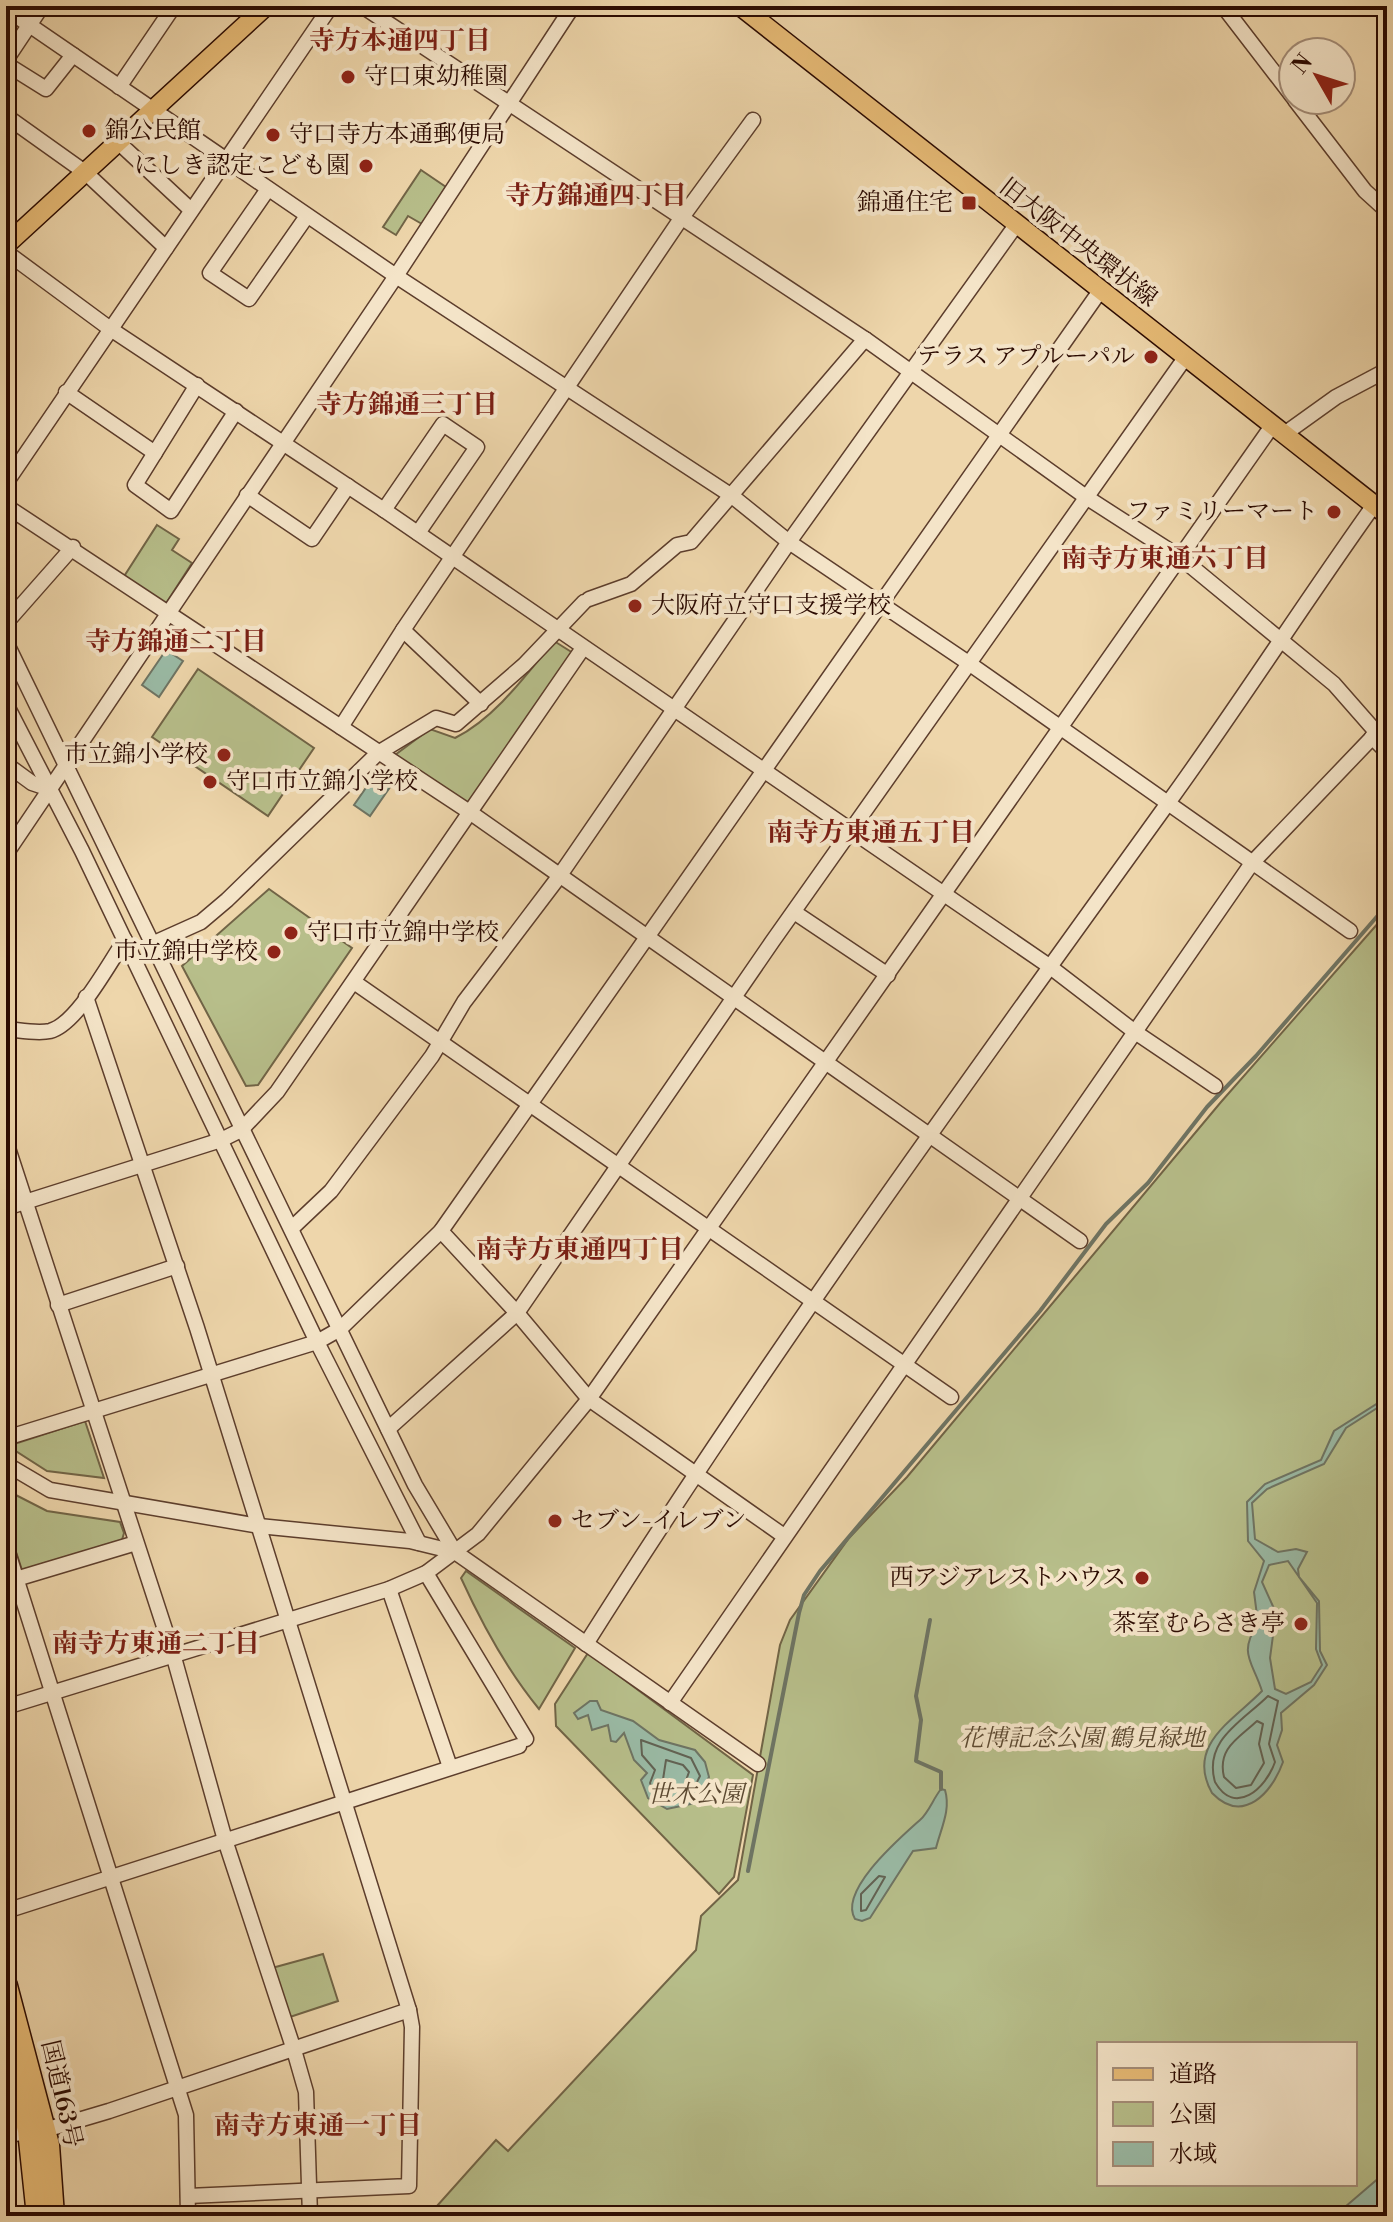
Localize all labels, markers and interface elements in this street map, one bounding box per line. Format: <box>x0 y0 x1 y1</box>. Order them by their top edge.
district label: 寺方本通四丁目 <box>309 25 491 57</box>
north arrow <box>1277 36 1357 116</box>
text: N <box>1287 49 1319 80</box>
place label: 守口東幼稚園 <box>364 62 508 92</box>
marker: 守口東幼稚園 <box>339 68 357 86</box>
place label: 錦公民館 <box>105 116 201 146</box>
place label: 守口寺方本通郵便局 <box>289 120 505 150</box>
marker: 錦公民館 <box>80 122 98 140</box>
marker: 守口寺方本通郵便局 <box>264 126 282 144</box>
place label: にしき認定こども園 <box>134 151 350 181</box>
marker: にしき認定こども園 <box>357 157 375 175</box>
street label: 旧大阪中央環状線 <box>993 172 1163 314</box>
district label: 寺方錦通四丁目 <box>505 180 687 212</box>
place label: 錦通住宅 <box>857 188 953 218</box>
marker: 錦通住宅 <box>960 194 978 212</box>
place label: テラス アプルーパル <box>917 342 1135 372</box>
marker: テラス アプルーパル <box>1142 348 1160 366</box>
district label: 寺方錦通三丁目 <box>316 389 498 421</box>
place label: ファミリーマート <box>1126 497 1318 527</box>
marker: ファミリーマート <box>1325 503 1343 521</box>
district label: 南寺方東通六丁目 <box>1061 543 1269 575</box>
place label: 大阪府立守口支援学校 <box>651 591 891 621</box>
marker: 大阪府立守口支援学校 <box>626 597 644 615</box>
district label: 寺方錦通二丁目 <box>85 626 267 658</box>
place label: 市立錦小学校 <box>64 740 208 770</box>
marker: 市立錦小学校 <box>215 746 233 764</box>
place label: 守口市立錦小学校 <box>226 767 418 797</box>
marker: 守口市立錦小学校 <box>201 773 219 791</box>
district label: 南寺方東通五丁目 <box>767 817 975 849</box>
place label: 守口市立錦中学校 <box>307 918 499 948</box>
marker: 守口市立錦中学校 <box>282 924 300 942</box>
place label: 市立錦中学校 <box>114 937 258 967</box>
marker: 市立錦中学校 <box>265 943 283 961</box>
district label: 南寺方東通四丁目 <box>476 1234 684 1266</box>
place label: セブン-イレブン <box>571 1506 747 1536</box>
marker: セブン-イレブン <box>546 1512 564 1530</box>
place label: 西アジアレストハウス <box>890 1563 1126 1593</box>
marker: 西アジアレストハウス <box>1133 1569 1151 1587</box>
place label: 茶室 むらさき亭 <box>1112 1609 1285 1639</box>
marker: 茶室 むらさき亭 <box>1292 1615 1310 1633</box>
district label: 南寺方東通二丁目 <box>52 1628 260 1660</box>
park label: 花博記念公園 鶴見緑地 <box>960 1724 1207 1754</box>
park label: 世木公園 <box>648 1780 748 1810</box>
street label: 国道163号 <box>34 2037 88 2151</box>
legend <box>1097 2042 1357 2186</box>
text: 道路 <box>1169 2060 1217 2090</box>
text: 公園 <box>1169 2100 1217 2130</box>
district label: 南寺方東通一丁目 <box>214 2110 422 2142</box>
text: 水域 <box>1169 2140 1217 2170</box>

